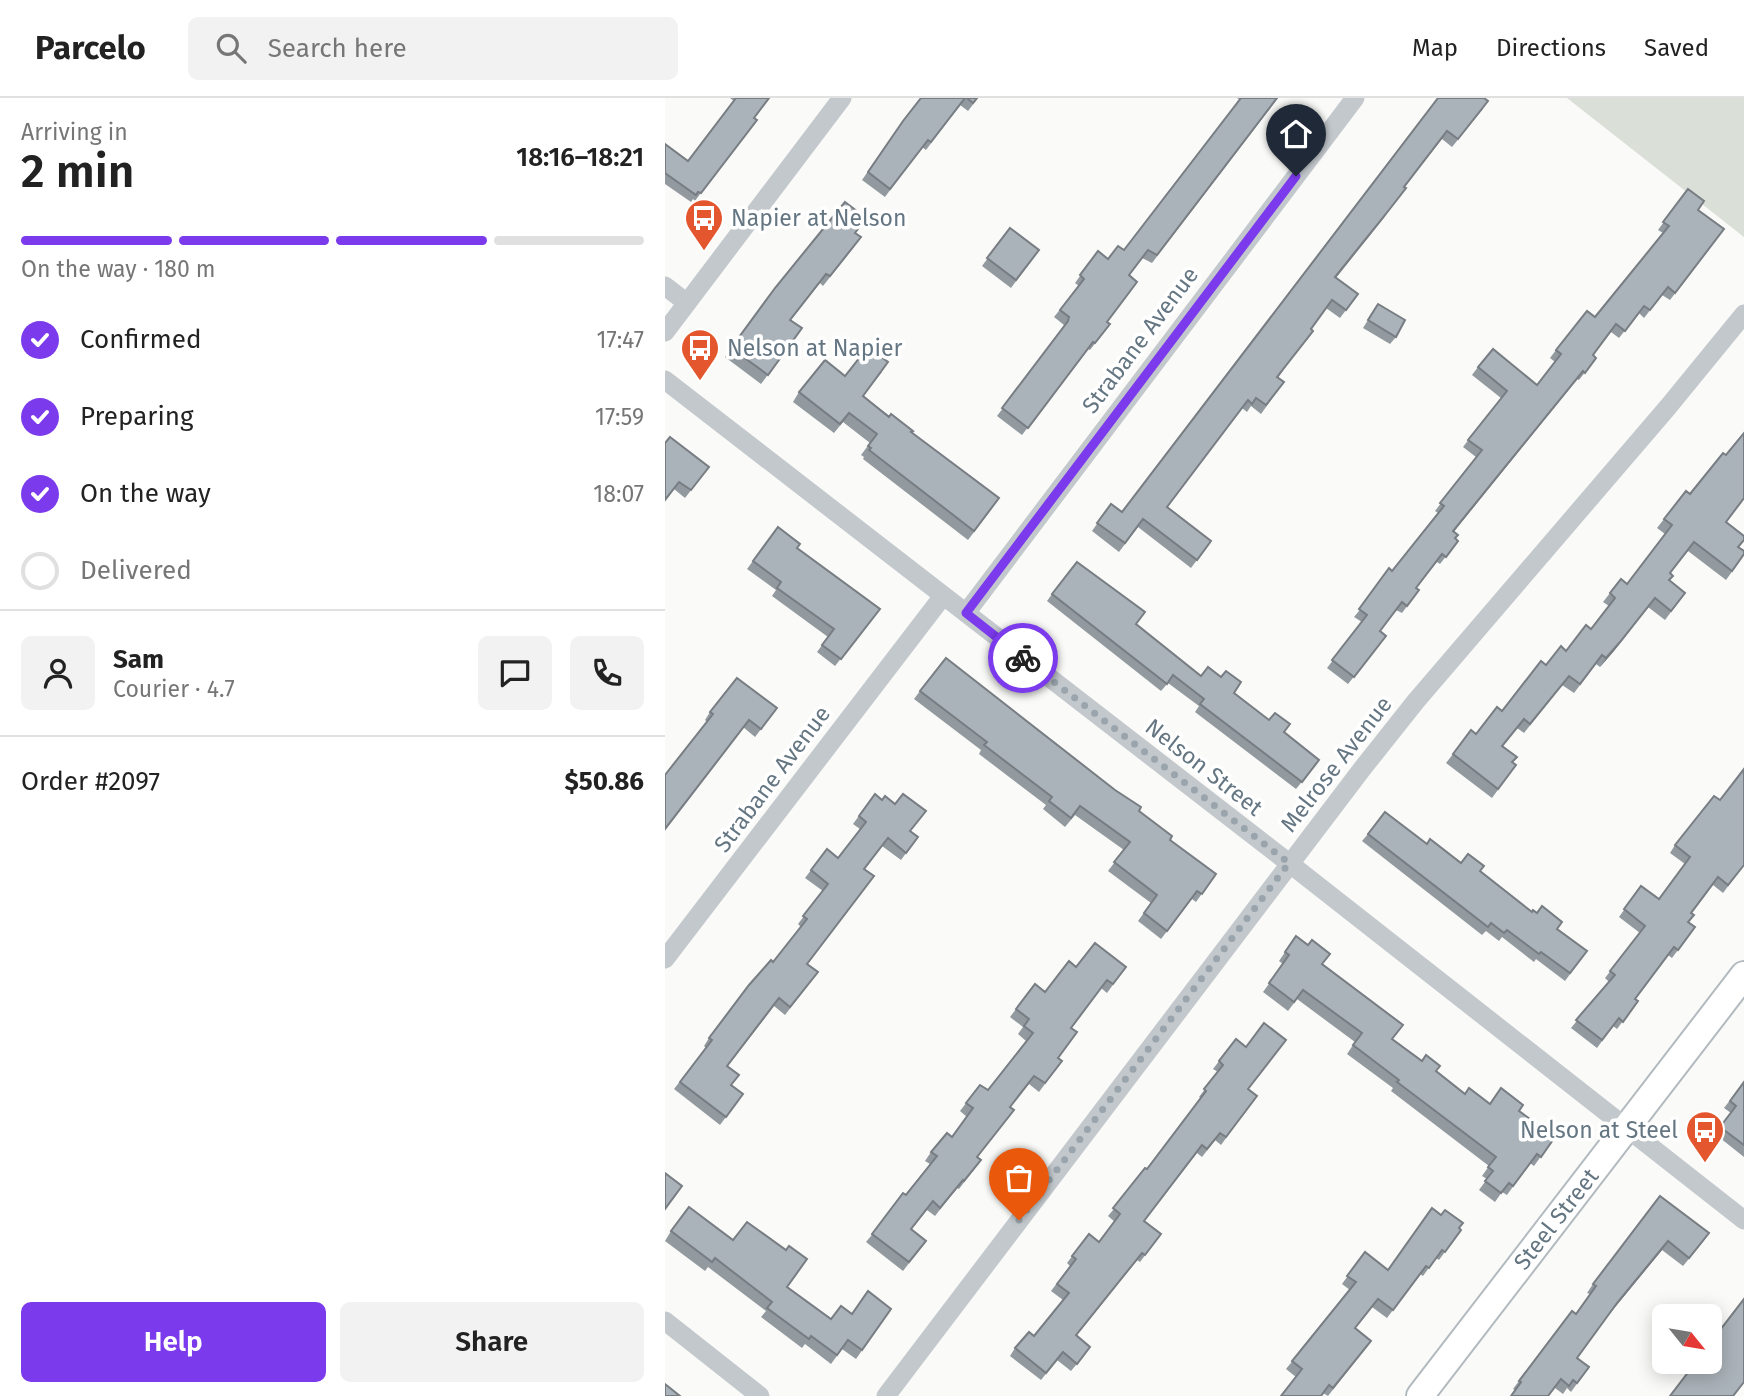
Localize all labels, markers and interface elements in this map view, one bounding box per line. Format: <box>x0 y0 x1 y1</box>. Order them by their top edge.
search box <box>188 17 678 80</box>
text: Parcelo <box>35 28 146 68</box>
icon: search <box>212 29 250 67</box>
text: Search here <box>268 33 407 64</box>
text: Map <box>1412 34 1458 62</box>
text: Directions <box>1496 34 1606 62</box>
text: Saved <box>1644 34 1709 62</box>
pin <box>1266 104 1326 176</box>
icon: home <box>1277 115 1315 153</box>
text: Arriving in <box>21 118 128 146</box>
text: 18:16–18:21 <box>516 142 644 173</box>
text: 2 min <box>21 144 134 199</box>
bus stop icon: Napier at Nelson <box>683 197 725 252</box>
place label: Napier at Nelson <box>731 204 906 232</box>
text: On the way · 180 m <box>21 255 216 283</box>
street label: Strabane Avenue <box>1076 261 1204 419</box>
icon: check <box>21 321 59 359</box>
text: Confirmed <box>80 324 201 355</box>
text: 17:47 <box>597 326 644 354</box>
bus stop icon: Nelson at Napier <box>679 327 721 382</box>
place label: Nelson at Napier <box>727 334 903 362</box>
icon: check <box>21 398 59 436</box>
text: Preparing <box>80 401 193 432</box>
text: 17:59 <box>595 403 644 431</box>
icon: check <box>21 475 59 513</box>
text: On the way <box>80 478 211 509</box>
text: 18:07 <box>593 480 644 508</box>
text: Delivered <box>80 555 192 586</box>
courier <box>988 623 1058 693</box>
button: person <box>21 636 95 710</box>
button: chat <box>478 636 552 710</box>
button: phone <box>570 636 644 710</box>
icon: bike <box>1004 639 1042 677</box>
text: Sam <box>113 644 164 675</box>
text: Courier · 4.7 <box>113 675 235 703</box>
street label: Melrose Avenue <box>1274 691 1398 837</box>
street label: Strabane Avenue <box>708 700 836 858</box>
street label: Nelson Street <box>1140 713 1269 822</box>
text: Order #2097 <box>21 766 160 797</box>
text: $50.86 <box>565 766 644 797</box>
bus stop icon: Nelson at Steel <box>1684 1109 1726 1164</box>
place label: Nelson at Steel <box>1520 1116 1678 1144</box>
pin <box>989 1148 1049 1220</box>
icon: bag <box>1000 1159 1038 1197</box>
street label: Steel Street <box>1508 1162 1605 1275</box>
button: Help <box>21 1302 326 1382</box>
button: Share <box>340 1302 644 1382</box>
north arrow <box>1652 1304 1722 1374</box>
map controls <box>1652 1304 1722 1374</box>

